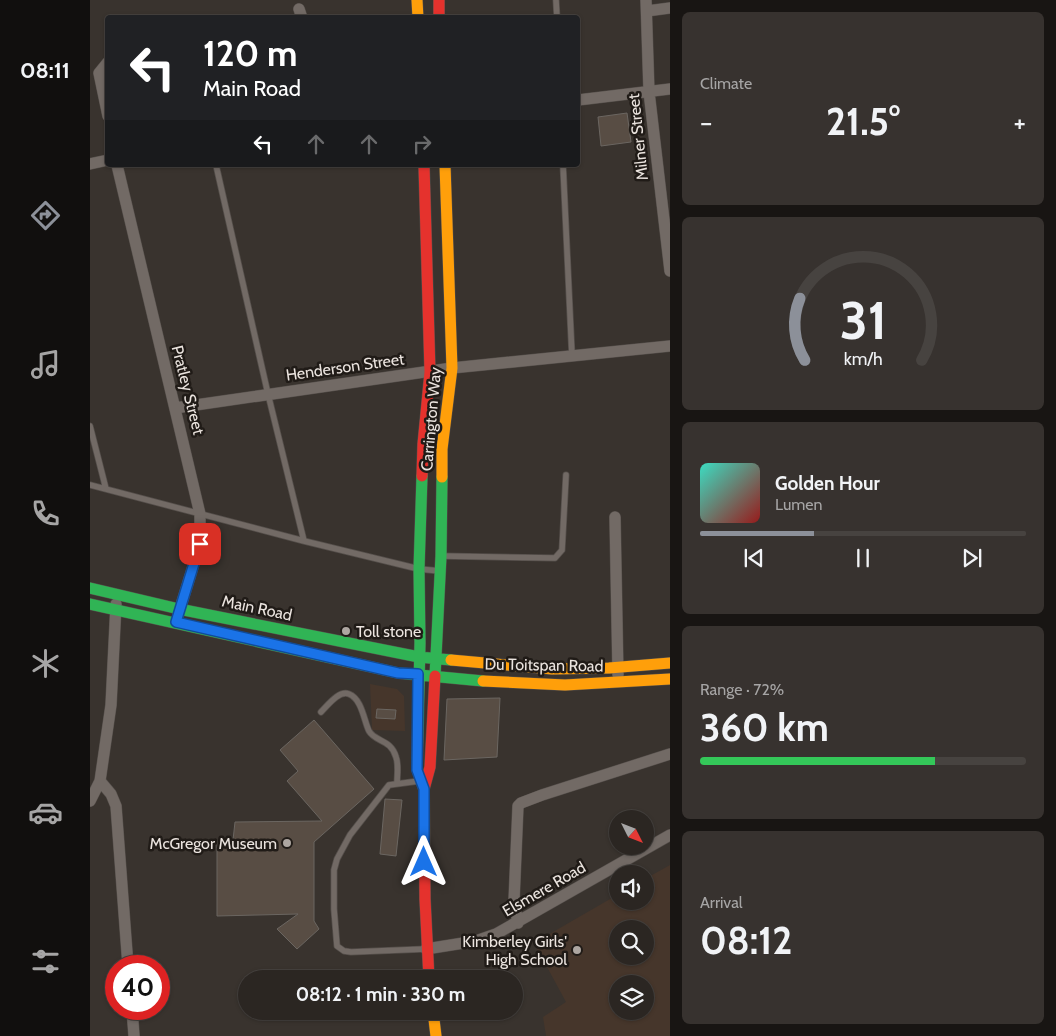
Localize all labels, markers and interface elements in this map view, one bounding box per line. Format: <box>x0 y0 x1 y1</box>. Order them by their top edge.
text: 120 m <box>203 32 297 75</box>
icon: left <box>120 35 185 100</box>
text: 08:11 <box>20 57 70 84</box>
text: Climate <box>700 74 752 93</box>
text: Main Road <box>203 75 301 102</box>
street label: Milner Street <box>624 92 652 181</box>
text: 21.5° <box>826 98 900 145</box>
text: − <box>700 105 712 139</box>
text: + <box>1014 105 1026 139</box>
icon: left <box>249 130 277 158</box>
icon: ahead <box>302 130 330 158</box>
icon: ahead <box>355 130 383 158</box>
icon: right <box>408 130 436 158</box>
icon: directions <box>28 198 63 233</box>
text: 31 <box>839 289 887 352</box>
street label: Pratley Street <box>168 343 208 437</box>
icon: music <box>28 347 63 382</box>
text: km/h <box>843 348 883 369</box>
street label: Henderson Street <box>285 349 406 385</box>
street label: Carrington Way <box>417 366 445 472</box>
text: Golden Hour <box>775 472 880 495</box>
text: Lumen <box>775 495 822 514</box>
icon: phone <box>28 496 63 531</box>
pin <box>179 523 221 565</box>
icon: arrive <box>186 530 214 558</box>
icon: previous <box>740 544 768 572</box>
icon: pause <box>849 544 877 572</box>
icon: next <box>958 544 986 572</box>
street label: Main Road <box>220 591 294 625</box>
place label: Toll stone <box>356 622 421 641</box>
marker: Toll stone <box>340 625 352 637</box>
icon: climate <box>28 646 63 681</box>
street label: Du Toitspan Road <box>484 654 604 676</box>
text: Range · 72% <box>700 680 784 699</box>
text: 360 km <box>700 704 829 751</box>
icon: car <box>28 795 63 830</box>
north arrow <box>609 810 654 855</box>
map controls <box>609 810 654 1020</box>
place label: McGregor Museum <box>150 834 277 853</box>
position arrow <box>397 835 449 887</box>
marker: McGregor Museum <box>281 837 293 849</box>
street label: Elsmere Road <box>499 858 589 920</box>
button: sound <box>609 865 654 910</box>
text: Arrival <box>700 893 743 912</box>
text: 08:12 <box>700 917 792 964</box>
button: search <box>609 920 654 965</box>
place label: Kimberley Girls' High School <box>462 932 567 969</box>
icon: filters <box>28 944 63 979</box>
marker: Kimberley Girls' High School <box>571 944 583 956</box>
speed limit sign: 40 <box>105 955 170 1020</box>
button: layers <box>609 975 654 1020</box>
text: 08:12 · 1 min · 330 m <box>296 983 465 1006</box>

